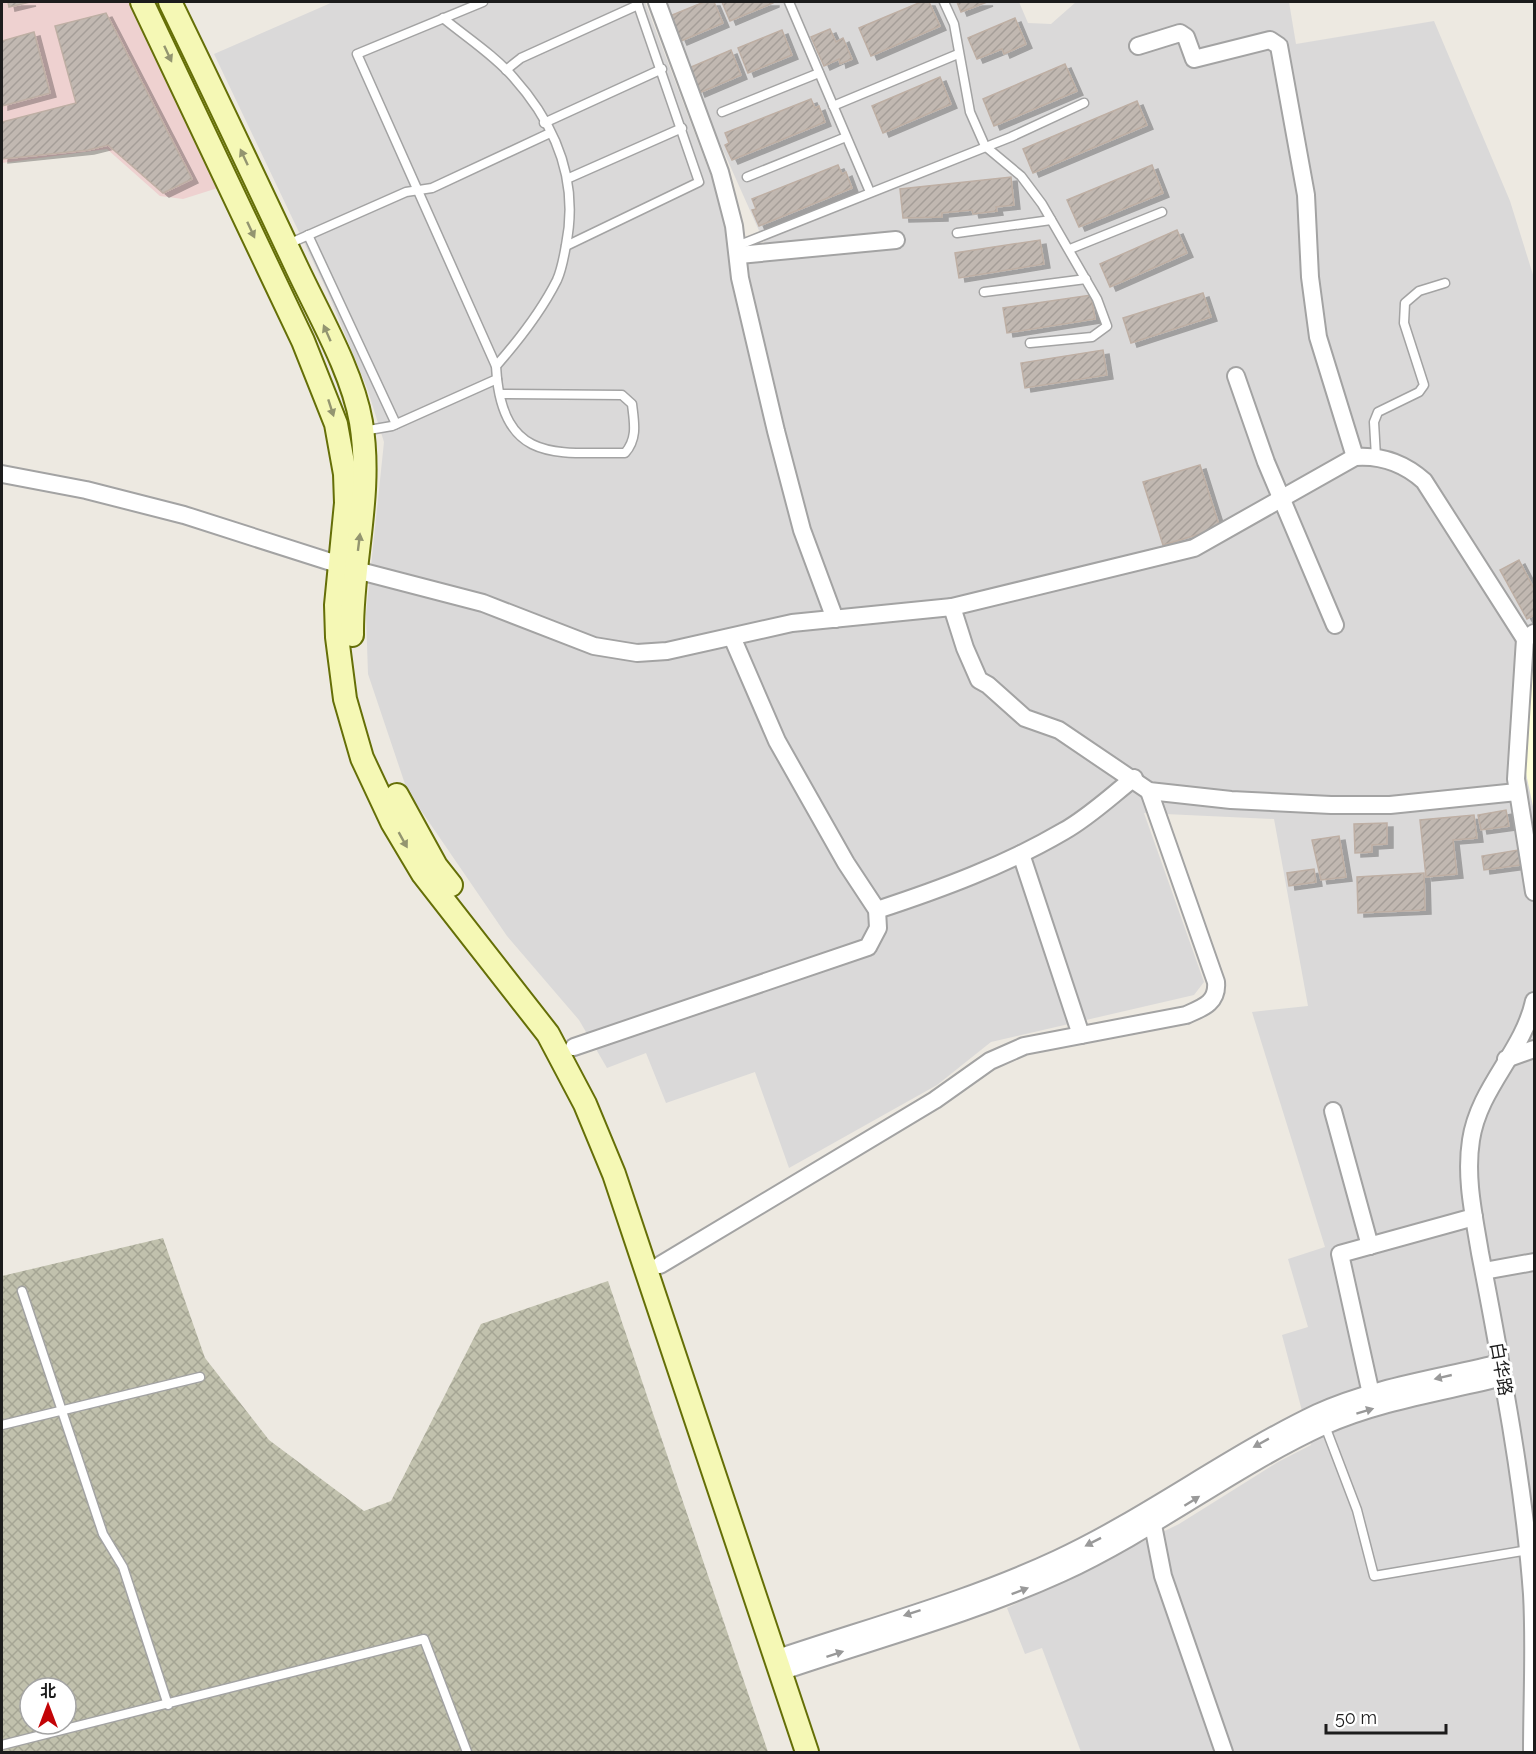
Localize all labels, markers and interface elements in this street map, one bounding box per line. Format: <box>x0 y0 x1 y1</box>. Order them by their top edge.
one-way arrow <box>163 46 172 63</box>
one-way arrow <box>240 148 249 165</box>
one-way arrow <box>247 222 256 239</box>
one-way arrow <box>323 324 332 341</box>
one-way arrow <box>327 399 337 417</box>
one-way arrow <box>355 532 364 551</box>
one-way arrow <box>398 832 408 849</box>
street label: 白华路 <box>1486 1341 1517 1397</box>
one-way arrow <box>1434 1372 1453 1382</box>
one-way arrow <box>1356 1406 1374 1415</box>
one-way arrow <box>1253 1438 1270 1448</box>
one-way arrow <box>1184 1495 1200 1506</box>
one-way arrow <box>1084 1536 1102 1546</box>
one-way arrow <box>1011 1586 1029 1595</box>
one-way arrow <box>903 1609 921 1619</box>
one-way arrow <box>826 1648 844 1658</box>
north arrow <box>18 1676 78 1736</box>
text: 北 <box>40 1682 56 1701</box>
scale bar <box>1326 1697 1446 1735</box>
text: 50 m <box>1335 1707 1377 1728</box>

